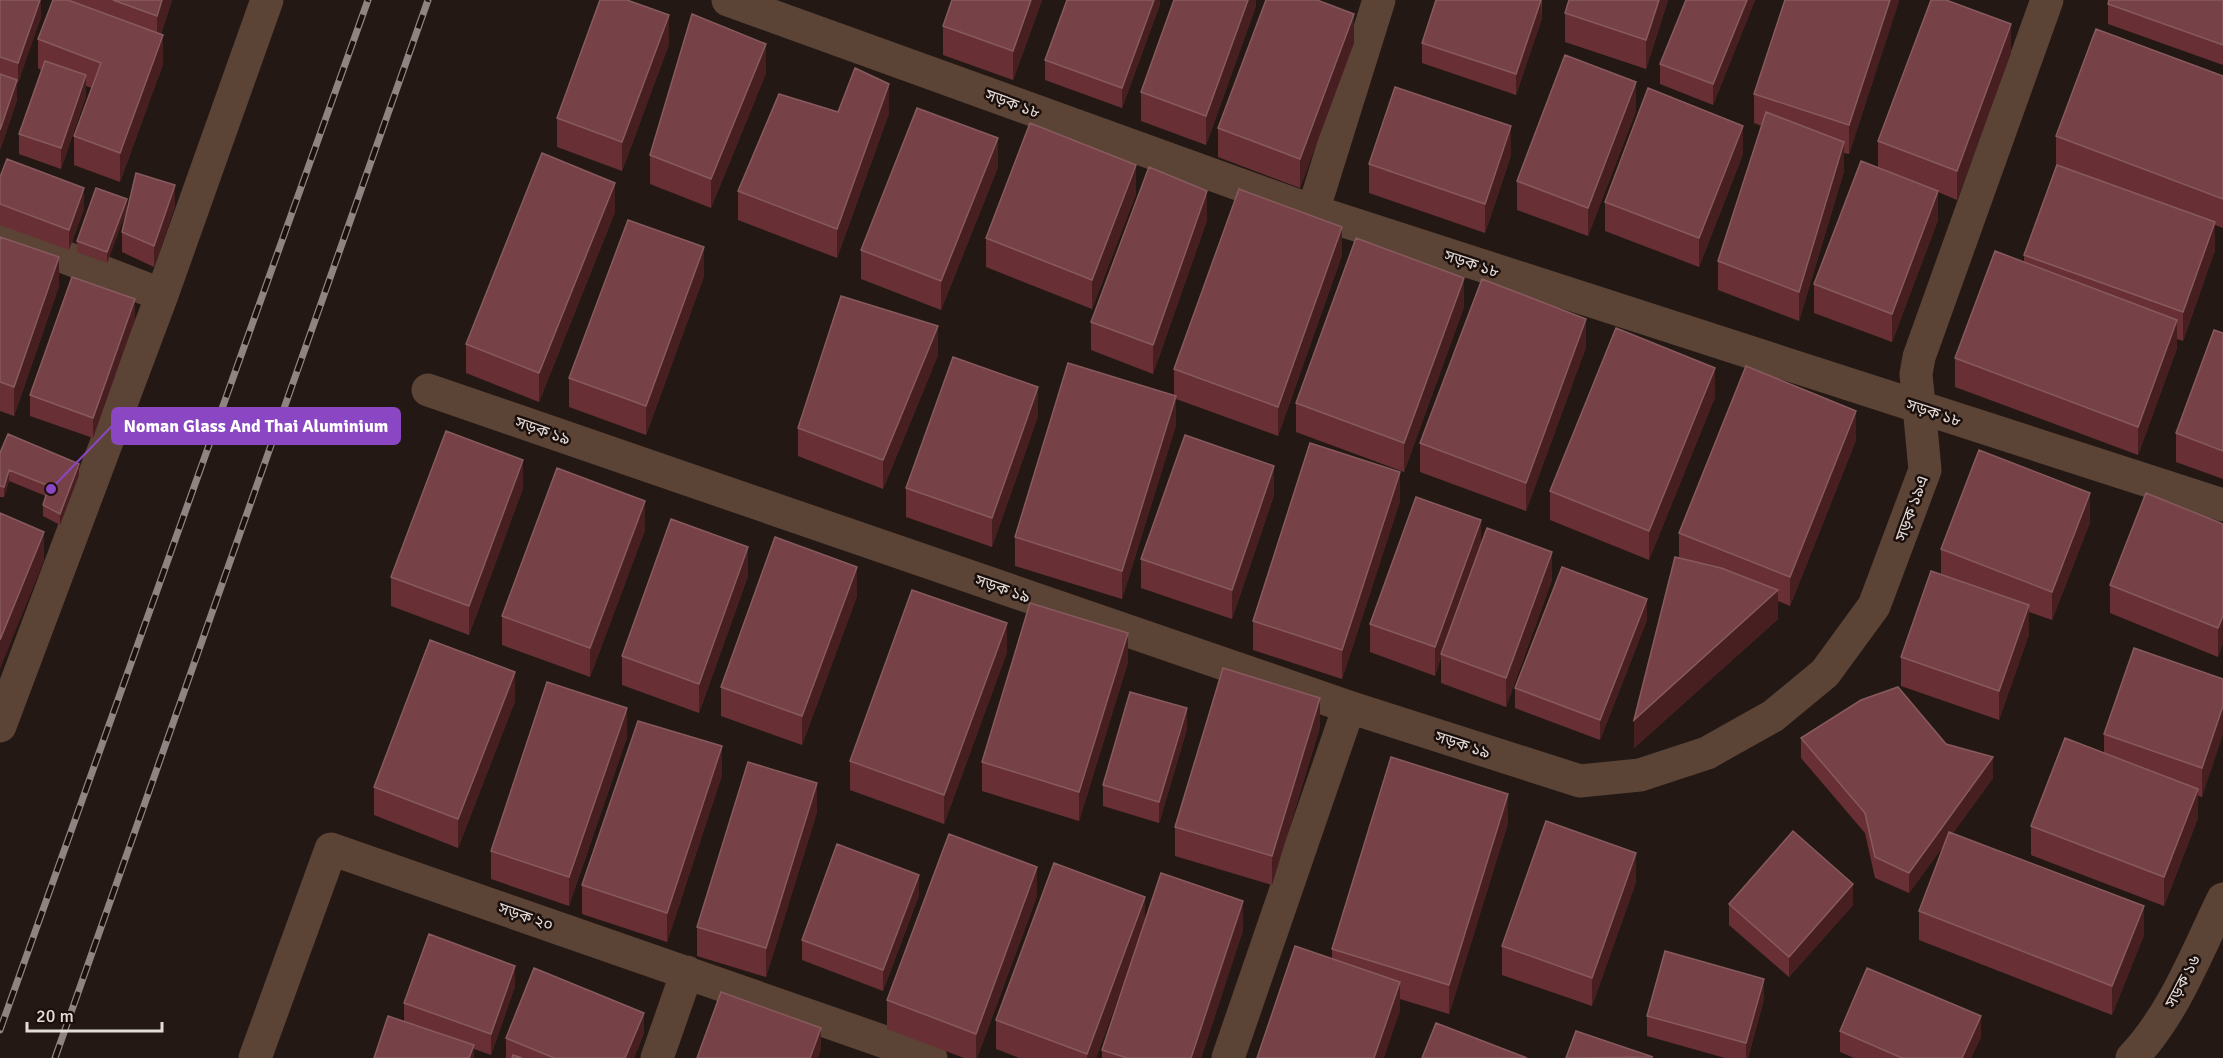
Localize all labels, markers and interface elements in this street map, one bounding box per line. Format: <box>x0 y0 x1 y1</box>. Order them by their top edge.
street label: সড়ক ১৮ <box>982 84 1043 123</box>
street label: সড়ক ১৮ <box>1441 245 1502 282</box>
street label: সড়ক ১৮ <box>1903 394 1964 431</box>
callout: Noman Glass And Thai Aluminium <box>112 408 400 444</box>
street label: সড়ক ১৯ <box>512 412 573 450</box>
text: Noman Glass And Thai Aluminium <box>124 415 388 437</box>
street label: সড়ক ১৯এ <box>1890 473 1933 545</box>
street label: সড়ক ১৯ <box>972 570 1033 608</box>
street label: সড়ক ১৯ <box>1432 726 1493 763</box>
street label: সড়ক ২০ <box>495 898 556 936</box>
street label: সড়ক ১৬ <box>2160 951 2205 1012</box>
scale bar <box>27 995 162 1033</box>
text: 20 m <box>36 1005 74 1027</box>

